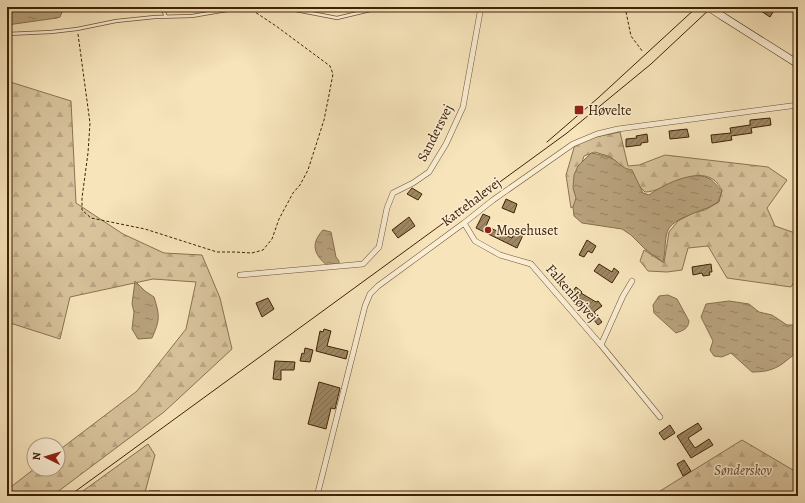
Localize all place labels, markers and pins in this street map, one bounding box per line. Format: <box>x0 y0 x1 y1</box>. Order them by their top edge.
place label: Høvelte <box>588 101 632 120</box>
marker: Høvelte <box>573 104 585 116</box>
place label: Mosehuset <box>496 221 558 240</box>
marker: Mosehuset <box>483 225 493 235</box>

